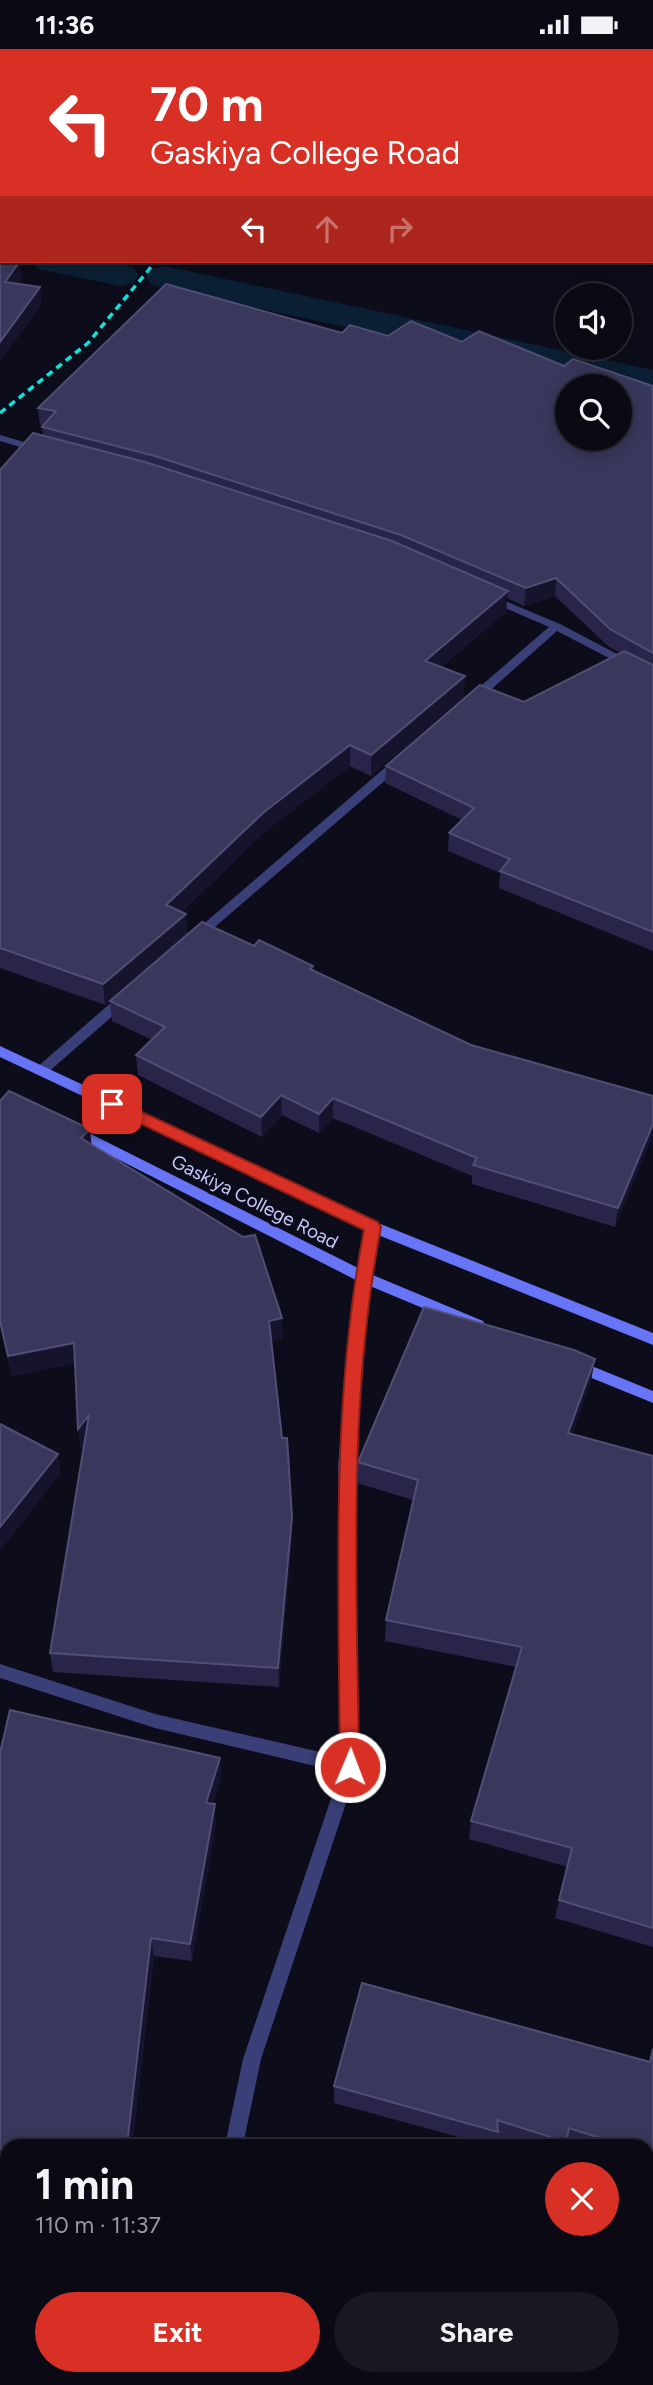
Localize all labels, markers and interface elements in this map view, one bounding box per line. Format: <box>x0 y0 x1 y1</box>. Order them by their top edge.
text: 11:36 <box>35 9 94 41</box>
text: 70 m <box>150 74 263 133</box>
icon: left <box>35 77 126 168</box>
text: Gaskiya College Road <box>150 134 460 172</box>
icon: left <box>235 210 273 248</box>
icon: ahead <box>308 210 346 248</box>
icon: right <box>381 210 419 248</box>
map controls <box>555 283 632 451</box>
button: sound <box>555 283 632 360</box>
button: search <box>555 374 632 451</box>
pin <box>82 1074 142 1134</box>
icon: arrive <box>93 1085 131 1123</box>
street label: Gaskiya College Road <box>167 1149 342 1254</box>
position arrow <box>313 1730 387 1804</box>
text: 1 min <box>35 2159 134 2210</box>
button: close <box>545 2162 619 2236</box>
text: 110 m · 11:37 <box>35 2211 161 2239</box>
button: Exit <box>35 2292 320 2372</box>
button: Share <box>334 2292 619 2372</box>

